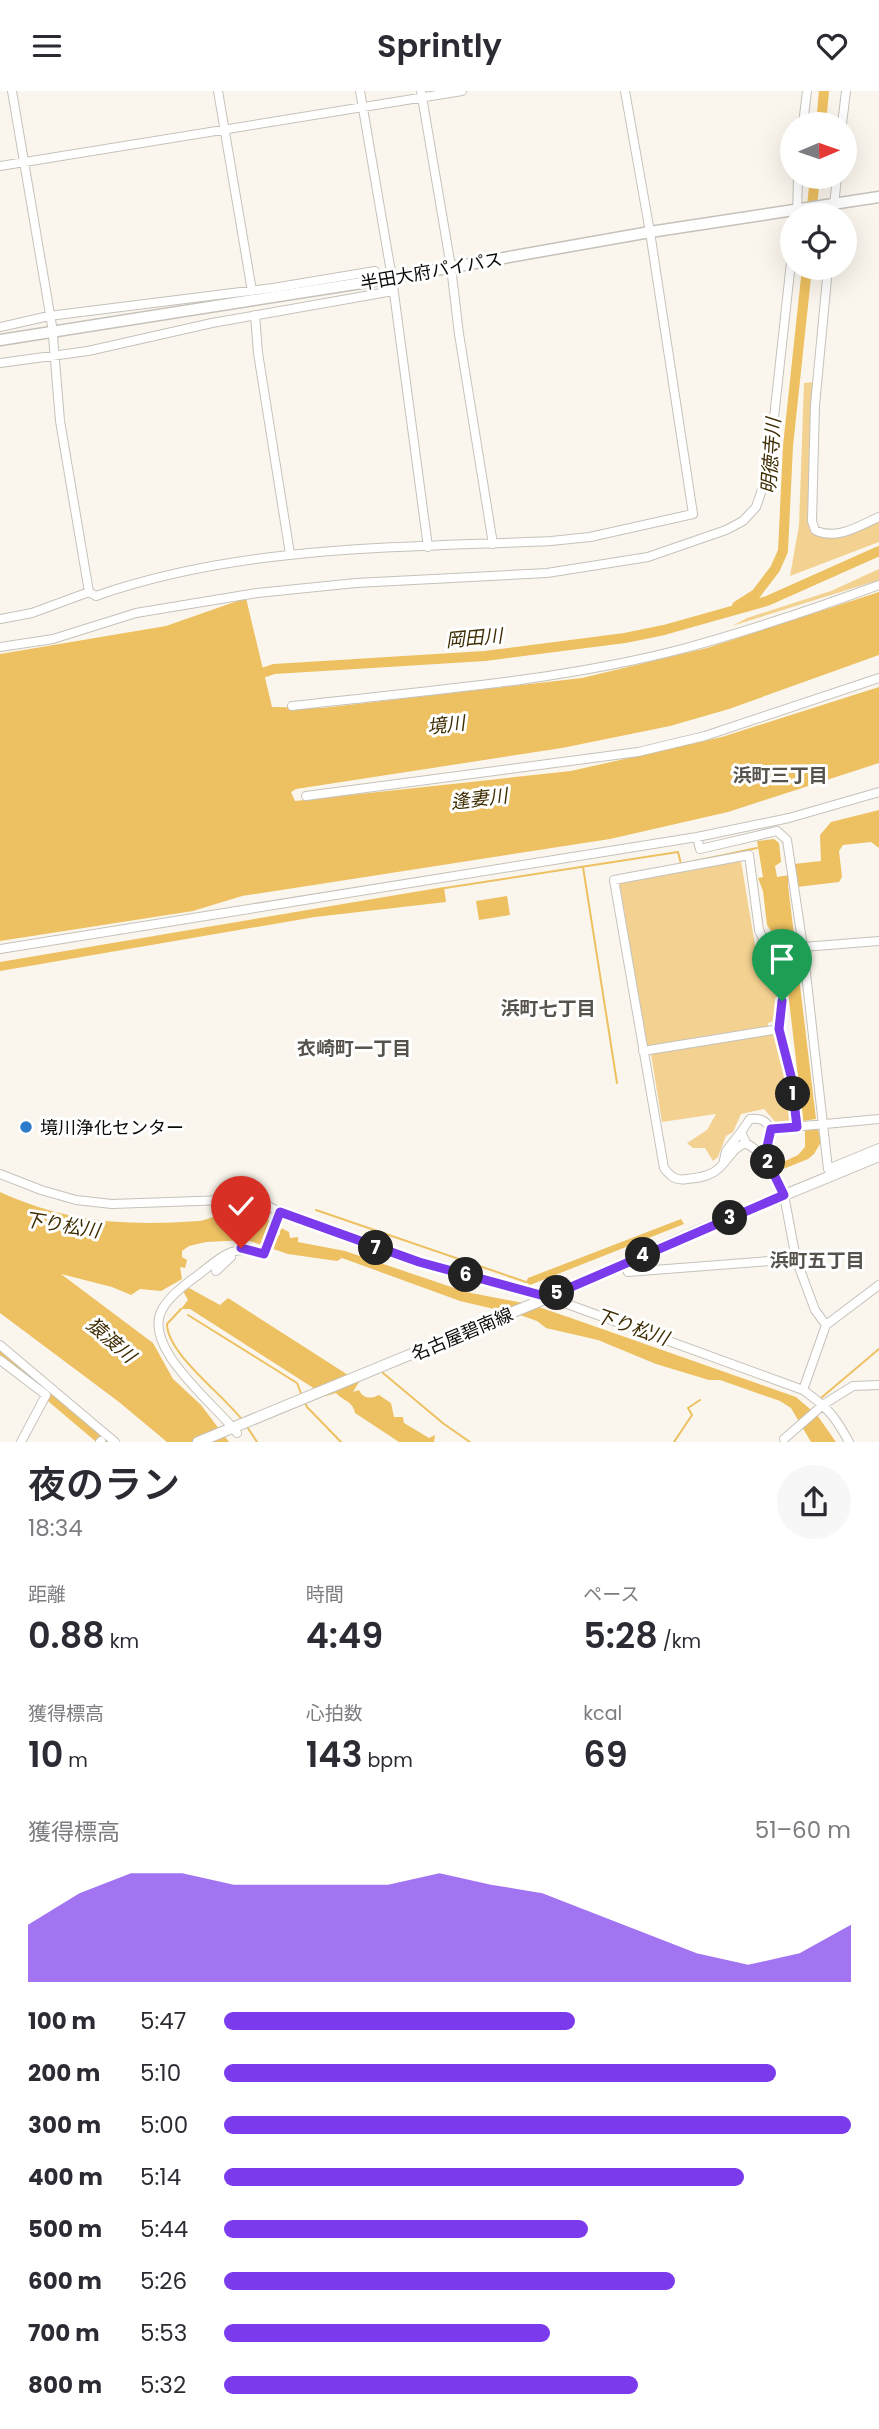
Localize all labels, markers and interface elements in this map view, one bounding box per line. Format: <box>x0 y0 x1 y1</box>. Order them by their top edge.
text: Sprintly <box>377 23 502 68</box>
icon: menu <box>28 27 66 65</box>
icon: heart <box>813 27 851 65</box>
north arrow <box>780 112 858 189</box>
map controls <box>780 112 857 280</box>
button: locate <box>780 203 857 280</box>
street label: 半田大府パイパス <box>358 246 504 296</box>
water label: 明徳寺川 <box>755 415 787 495</box>
water label: 岡田川 <box>444 622 506 654</box>
water label: 境川 <box>425 709 468 741</box>
district label: 浜町三丁目 <box>732 762 828 789</box>
water label: 逢妻川 <box>449 782 511 816</box>
pin <box>752 929 812 1001</box>
icon: arrive <box>763 940 801 978</box>
district label: 浜町七丁目 <box>500 995 596 1022</box>
district label: 衣崎町一丁目 <box>297 1035 411 1062</box>
pin: 1 <box>776 1077 810 1111</box>
text: 1 <box>789 1080 796 1107</box>
place label: 境川浄化センター <box>40 1115 184 1140</box>
marker: 境川浄化センター <box>18 1119 34 1135</box>
pin: 2 <box>750 1145 786 1179</box>
text: 2 <box>762 1148 773 1175</box>
pin <box>211 1176 271 1248</box>
icon: check <box>222 1187 260 1225</box>
pin: 3 <box>712 1201 748 1235</box>
text: 3 <box>724 1204 735 1231</box>
water label: 下り松川 <box>22 1206 104 1245</box>
pin: 7 <box>358 1231 394 1265</box>
text: 7 <box>370 1234 381 1261</box>
pin: 4 <box>626 1237 660 1273</box>
text: 4 <box>636 1241 649 1268</box>
district label: 浜町五丁目 <box>769 1247 865 1274</box>
pin: 6 <box>448 1257 484 1293</box>
text: 6 <box>459 1261 472 1288</box>
pin: 5 <box>540 1275 574 1311</box>
text: 5 <box>550 1279 563 1306</box>
street label: 名古屋碧南線 <box>407 1301 517 1367</box>
water label: 下り松川 <box>592 1302 674 1353</box>
water label: 猿渡川 <box>81 1311 143 1370</box>
text: 夜のラン <box>28 1458 180 1511</box>
button: share <box>777 1465 851 1539</box>
text: 18:34 <box>28 1512 83 1544</box>
text: 距離 <box>28 1581 66 1608</box>
text: 時間 <box>306 1581 344 1608</box>
text: ペース <box>583 1581 639 1608</box>
text: 0.88 <box>28 1611 105 1660</box>
text: 4:49 <box>306 1611 383 1660</box>
text: 5:28 <box>583 1611 658 1660</box>
text: km <box>105 1628 139 1655</box>
text: /km <box>658 1628 701 1655</box>
text: 獲得標高 <box>28 1700 104 1727</box>
text: 心拍数 <box>306 1700 363 1727</box>
text: kcal <box>583 1700 622 1727</box>
text: 10 <box>28 1730 63 1779</box>
text: 143 <box>306 1730 362 1779</box>
text: 69 <box>583 1730 628 1779</box>
text: m <box>63 1747 88 1774</box>
text: bpm <box>362 1747 413 1774</box>
text: 51–60 m <box>755 1814 851 1846</box>
text: 獲得標高 <box>28 1816 120 1848</box>
text: 100 m <box>28 2005 96 2037</box>
text: 5:47 <box>140 2005 186 2037</box>
text: 200 m <box>28 2057 100 2089</box>
text: 5:10 <box>140 2057 181 2089</box>
text: 300 m <box>28 2109 101 2141</box>
text: 5:00 <box>140 2109 188 2141</box>
text: 400 m <box>28 2161 103 2193</box>
text: 5:14 <box>140 2161 181 2193</box>
text: 500 m <box>28 2213 102 2245</box>
text: 5:44 <box>140 2213 188 2245</box>
text: 600 m <box>28 2265 102 2297</box>
text: 5:26 <box>140 2265 187 2297</box>
text: 700 m <box>28 2317 100 2349</box>
text: 5:53 <box>140 2317 187 2349</box>
text: 800 m <box>28 2369 102 2401</box>
text: 5:32 <box>140 2369 186 2401</box>

